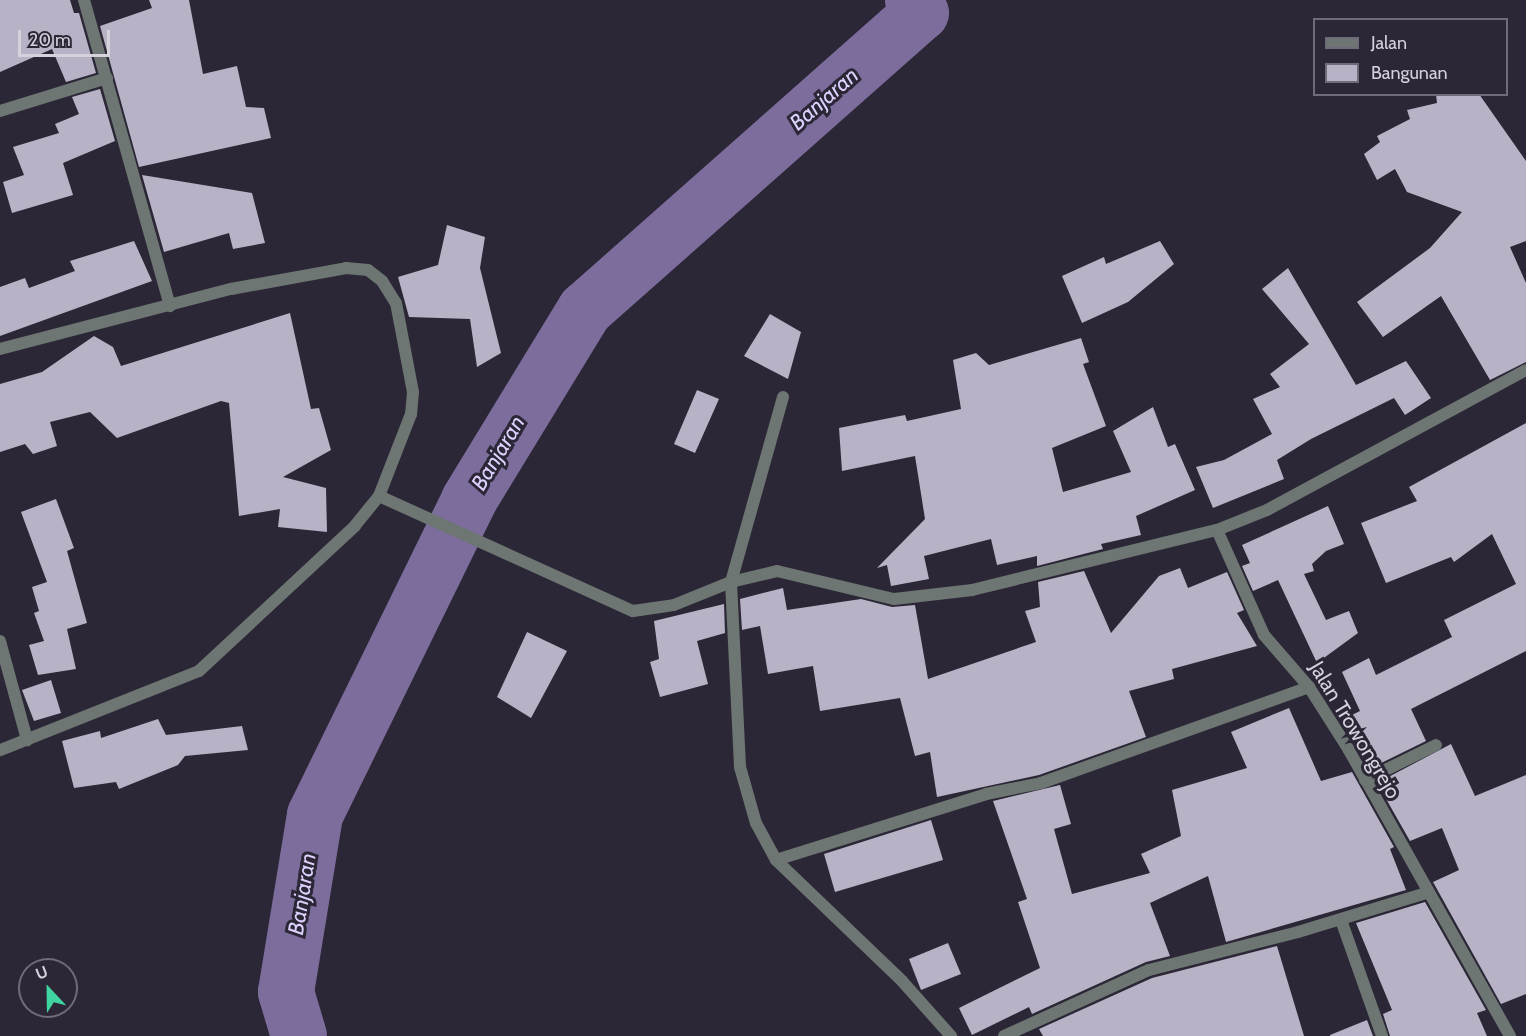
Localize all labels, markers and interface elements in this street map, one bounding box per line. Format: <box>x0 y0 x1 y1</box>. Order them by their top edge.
scale bar <box>21 18 112 56</box>
legend <box>1313 18 1508 96</box>
text: 20 m <box>29 29 71 51</box>
text: Jalan <box>1371 32 1407 54</box>
water label: Banjaran <box>784 62 864 136</box>
text: Bangunan <box>1371 62 1448 84</box>
water label: Banjaran <box>466 411 530 495</box>
street label: Jalan Trowongrejo <box>1304 657 1406 803</box>
water label: Banjaran <box>283 851 321 937</box>
north arrow <box>18 958 78 1018</box>
text: U <box>33 962 51 984</box>

